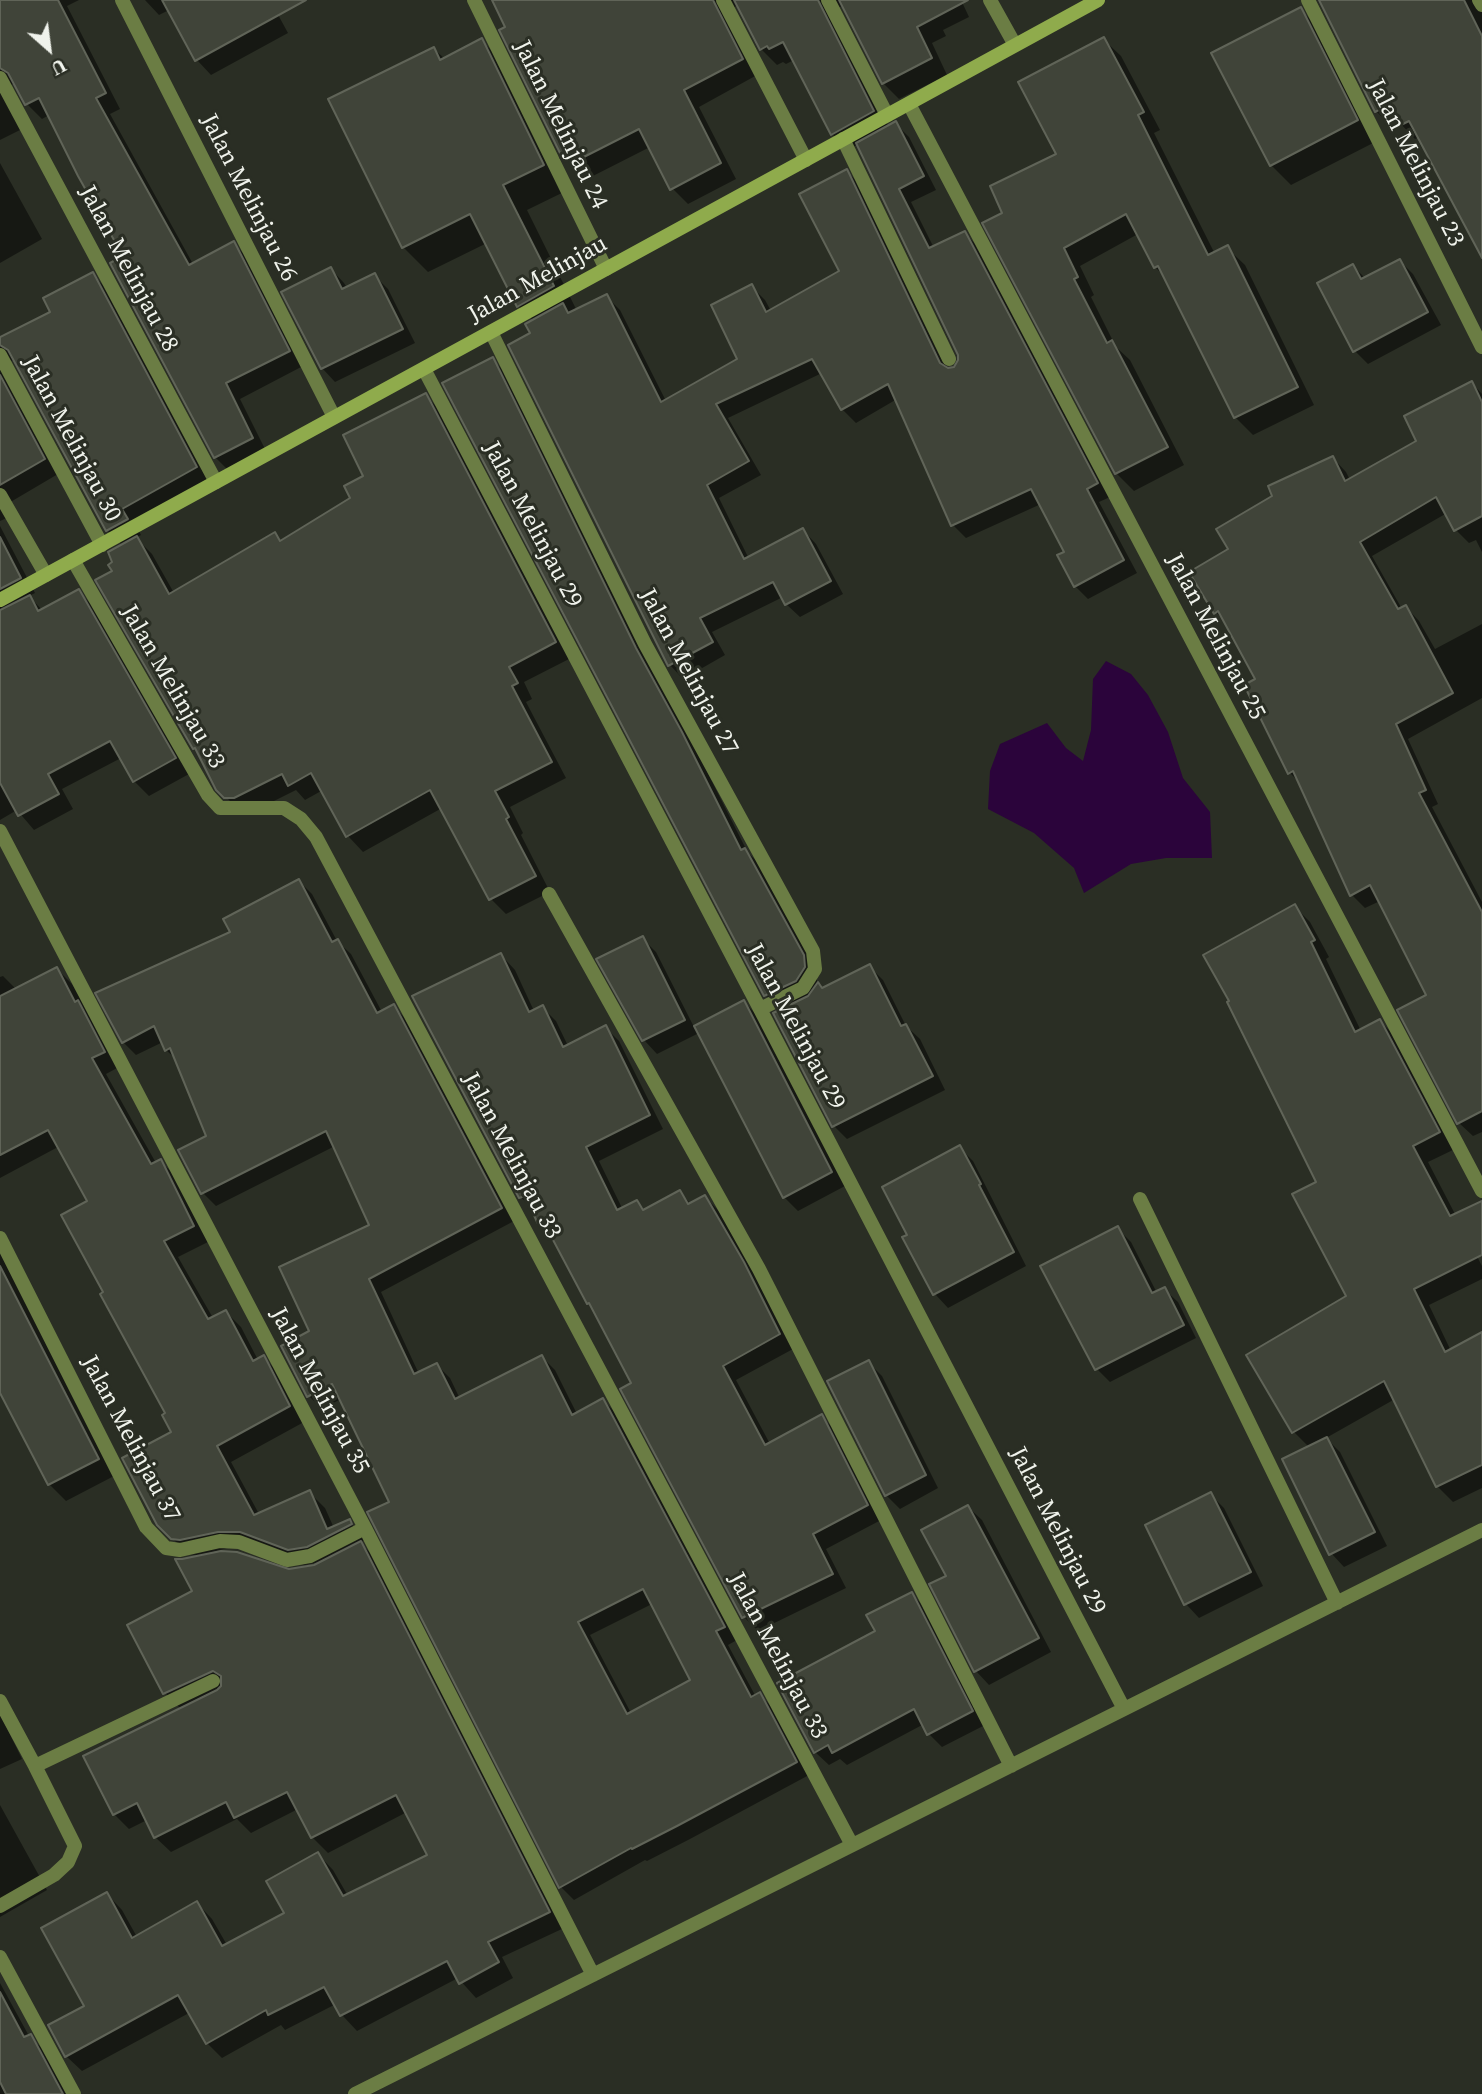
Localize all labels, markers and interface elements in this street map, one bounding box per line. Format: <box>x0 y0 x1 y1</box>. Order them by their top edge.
north arrow <box>14 14 84 84</box>
street label: Jalan Melinjau 24 <box>507 36 613 214</box>
text: U <box>47 53 71 82</box>
street label: Jalan Melinjau 23 <box>1360 74 1470 252</box>
street label: Jalan Melinjau 26 <box>193 109 303 287</box>
street label: Jalan Melinjau 28 <box>72 181 184 357</box>
street label: Jalan Melinjau <box>463 230 613 330</box>
street label: Jalan Melinjau 30 <box>15 351 127 527</box>
street label: Jalan Melinjau 29 <box>476 437 588 613</box>
street label: Jalan Melinjau 25 <box>1159 549 1271 725</box>
street label: Jalan Melinjau 27 <box>632 584 744 760</box>
street label: Jalan Melinjau 33 <box>113 600 231 774</box>
street label: Jalan Melinjau 29 <box>739 939 851 1115</box>
street label: Jalan Melinjau 33 <box>455 1068 567 1244</box>
street label: Jalan Melinjau 35 <box>263 1303 375 1479</box>
street label: Jalan Melinjau 37 <box>74 1351 186 1527</box>
street label: Jalan Melinjau 29 <box>1002 1442 1112 1620</box>
street label: Jalan Melinjau 33 <box>721 1568 833 1744</box>

